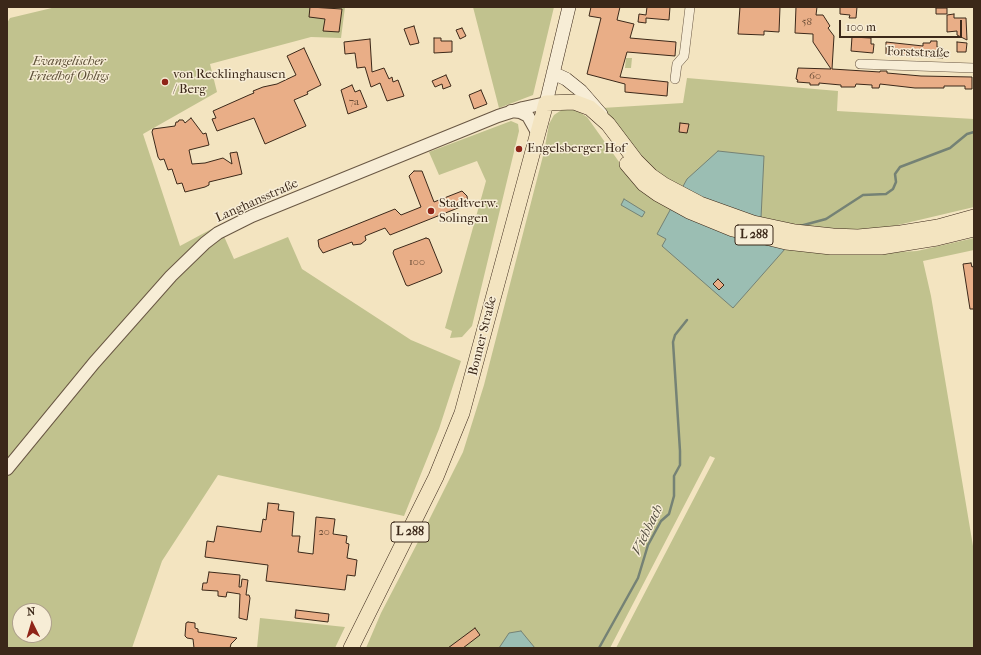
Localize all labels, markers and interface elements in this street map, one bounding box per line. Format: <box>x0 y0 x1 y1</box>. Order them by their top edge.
scale bar <box>841 12 964 38</box>
house number: 58 <box>802 15 812 29</box>
text: 100 m <box>846 20 876 34</box>
street label: Forststraße <box>886 44 950 62</box>
park label: Evangelischer Friedhof Ohligs <box>29 54 109 85</box>
place label: von Recklinghausen / Berg <box>173 67 285 98</box>
house number: 60 <box>809 69 821 83</box>
marker: von Recklinghausen / Berg <box>160 77 170 87</box>
house number: 7a <box>349 95 359 109</box>
place label: Engelsberger Hof <box>527 141 626 157</box>
marker: Engelsberger Hof <box>514 144 524 154</box>
street label: Langhansstraße <box>213 176 301 226</box>
place label: Stadtverw. Solingen <box>439 196 498 227</box>
marker: Stadtverw. Solingen <box>426 206 436 216</box>
road number: L 288 <box>735 225 773 245</box>
house number: 100 <box>409 255 425 269</box>
street label: Bonner Straße <box>466 295 500 377</box>
water label: Viehbach <box>629 502 667 558</box>
road number: L 288 <box>391 522 429 542</box>
house number: 20 <box>318 525 330 539</box>
north arrow <box>12 603 52 643</box>
text: N <box>26 605 36 618</box>

